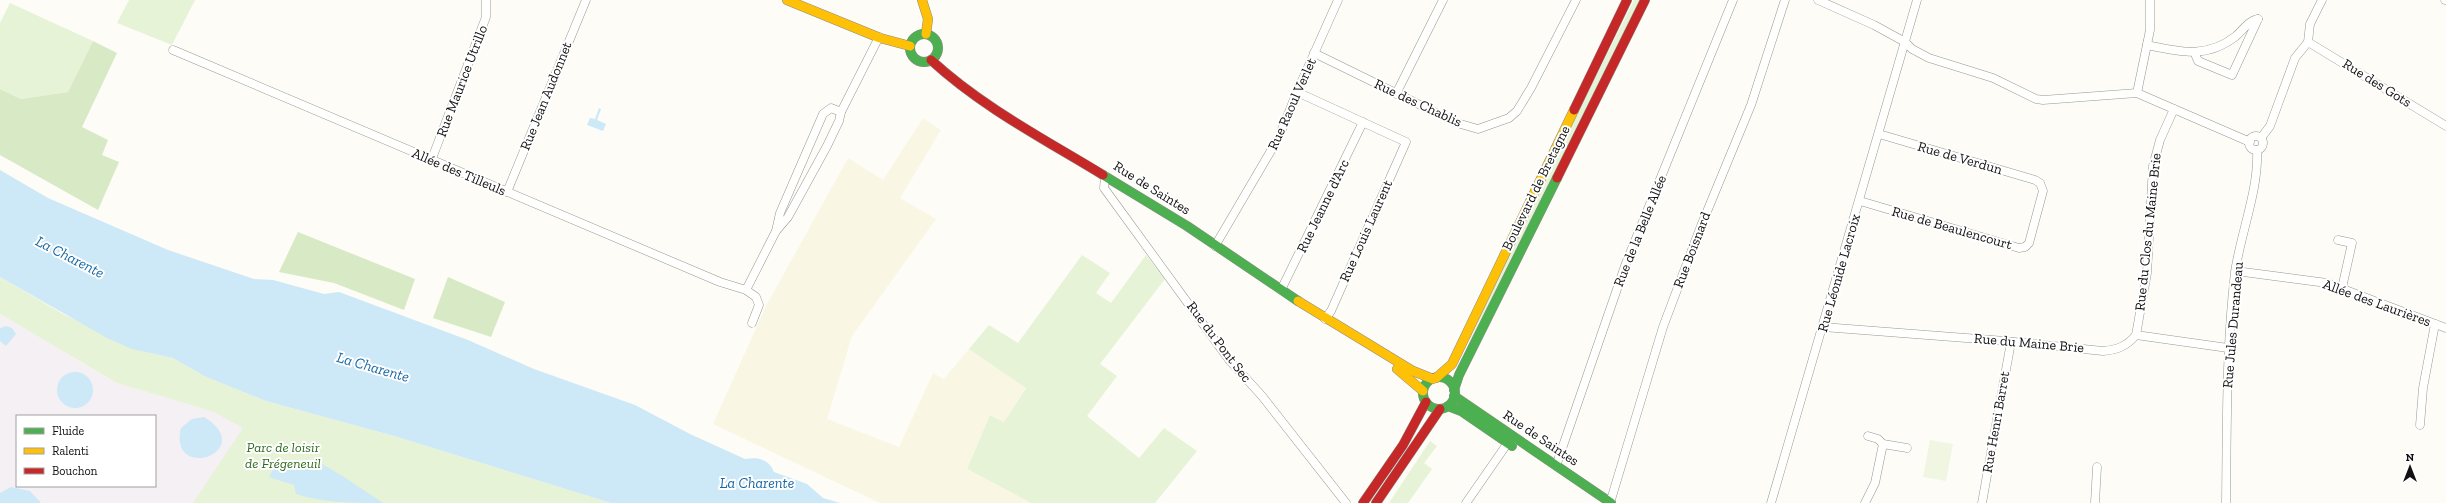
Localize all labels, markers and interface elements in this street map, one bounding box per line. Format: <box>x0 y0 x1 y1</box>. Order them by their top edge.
street label: Rue Maurice Utrillo <box>433 23 491 139</box>
street label: Rue Jean Audonnet <box>516 39 576 153</box>
street label: Rue Raoul Verlet <box>1264 55 1320 153</box>
street label: Rue des Gots <box>2339 55 2415 111</box>
street label: Rue des Chablis <box>1371 75 1465 131</box>
street label: Boulevard de Bretagne <box>1498 122 1574 253</box>
street label: Rue de Verdun <box>1916 138 2004 178</box>
street label: Allée des Tilleuls <box>409 145 509 199</box>
street label: Rue du Clos du Maine Brie <box>2131 152 2165 312</box>
street label: Rue Jeanne d'Arc <box>1293 156 1353 256</box>
street label: Rue de Saintes <box>1110 158 1194 218</box>
street label: Rue de la Belle Allée <box>1610 172 1670 289</box>
street label: Rue Louis Laurent <box>1336 177 1396 285</box>
street label: Rue de Beaulencourt <box>1890 203 2015 254</box>
street label: Rue Boisnard <box>1670 209 1714 291</box>
street label: Rue Léonide Lacroix <box>1814 212 1864 334</box>
water label: La Charente <box>33 232 107 282</box>
street label: Rue Jules Durandeau <box>2219 261 2247 389</box>
street label: Allée des Laurières <box>2321 276 2433 330</box>
street label: Rue du Pont Sec <box>1183 298 1255 386</box>
street label: Rue du Maine Brie <box>1973 330 2085 356</box>
water label: La Charente <box>335 348 411 386</box>
street label: Rue Henri Barret <box>1979 369 2013 474</box>
street label: Rue de Saintes <box>1500 406 1582 470</box>
legend <box>16 415 156 487</box>
text: Fluide <box>52 424 85 438</box>
park label: Parc de loisir de Frégeneuil <box>245 439 321 472</box>
text: Ralenti <box>52 444 89 458</box>
north arrow <box>2390 447 2430 487</box>
text: N <box>2406 451 2415 464</box>
text: Bouchon <box>52 464 98 478</box>
water label: La Charente <box>720 474 794 492</box>

